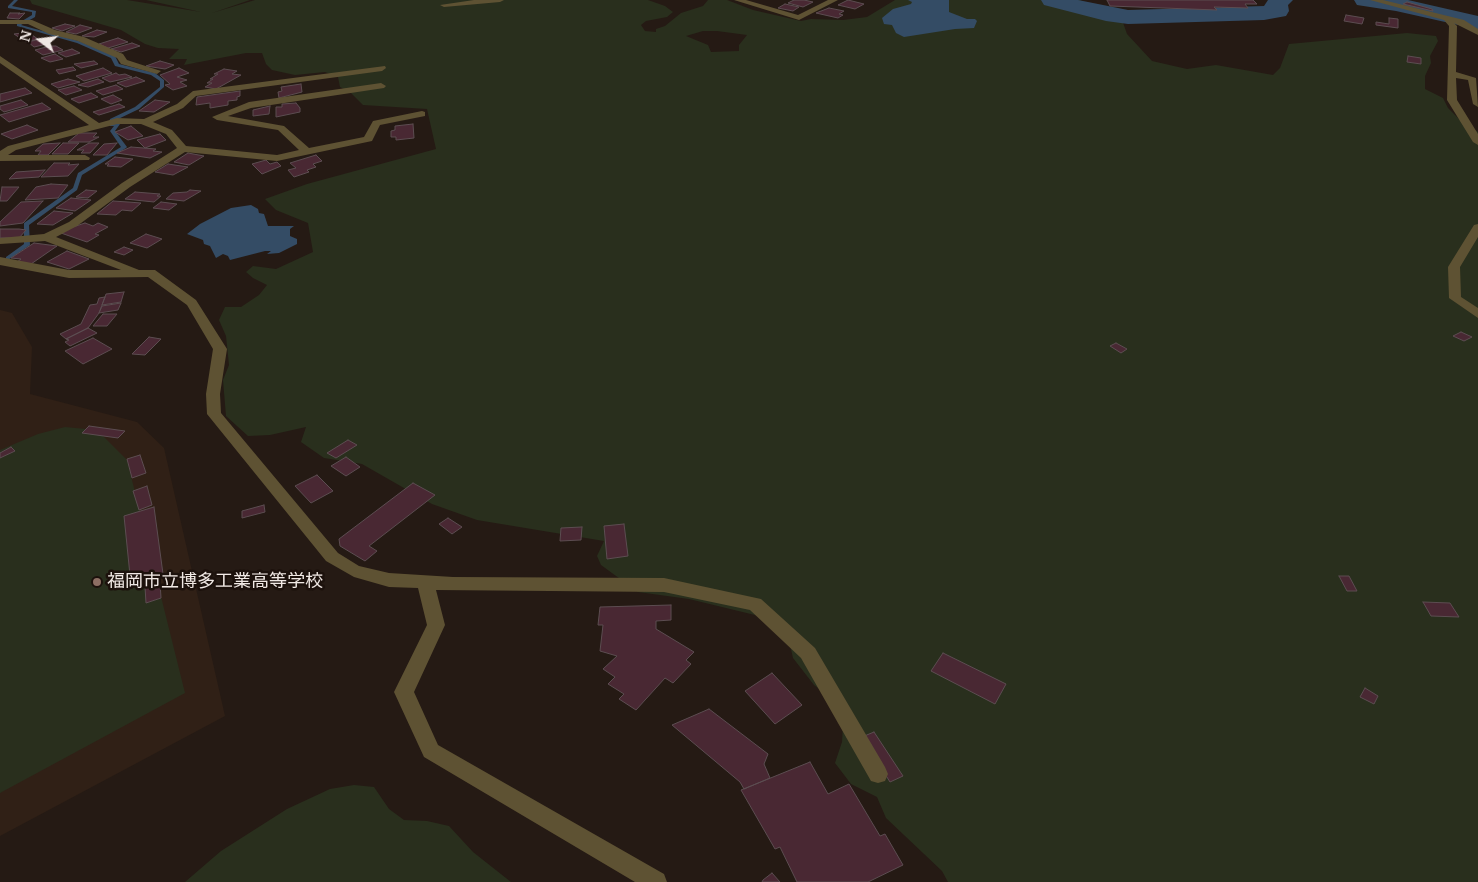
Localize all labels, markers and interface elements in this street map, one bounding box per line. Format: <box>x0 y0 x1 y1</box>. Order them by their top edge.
north arrow <box>15 15 65 65</box>
text: N <box>15 28 36 44</box>
place label: 福岡市立博多工業高等学校 <box>107 571 323 593</box>
marker: 福岡市立博多工業高等学校 <box>91 576 103 588</box>

